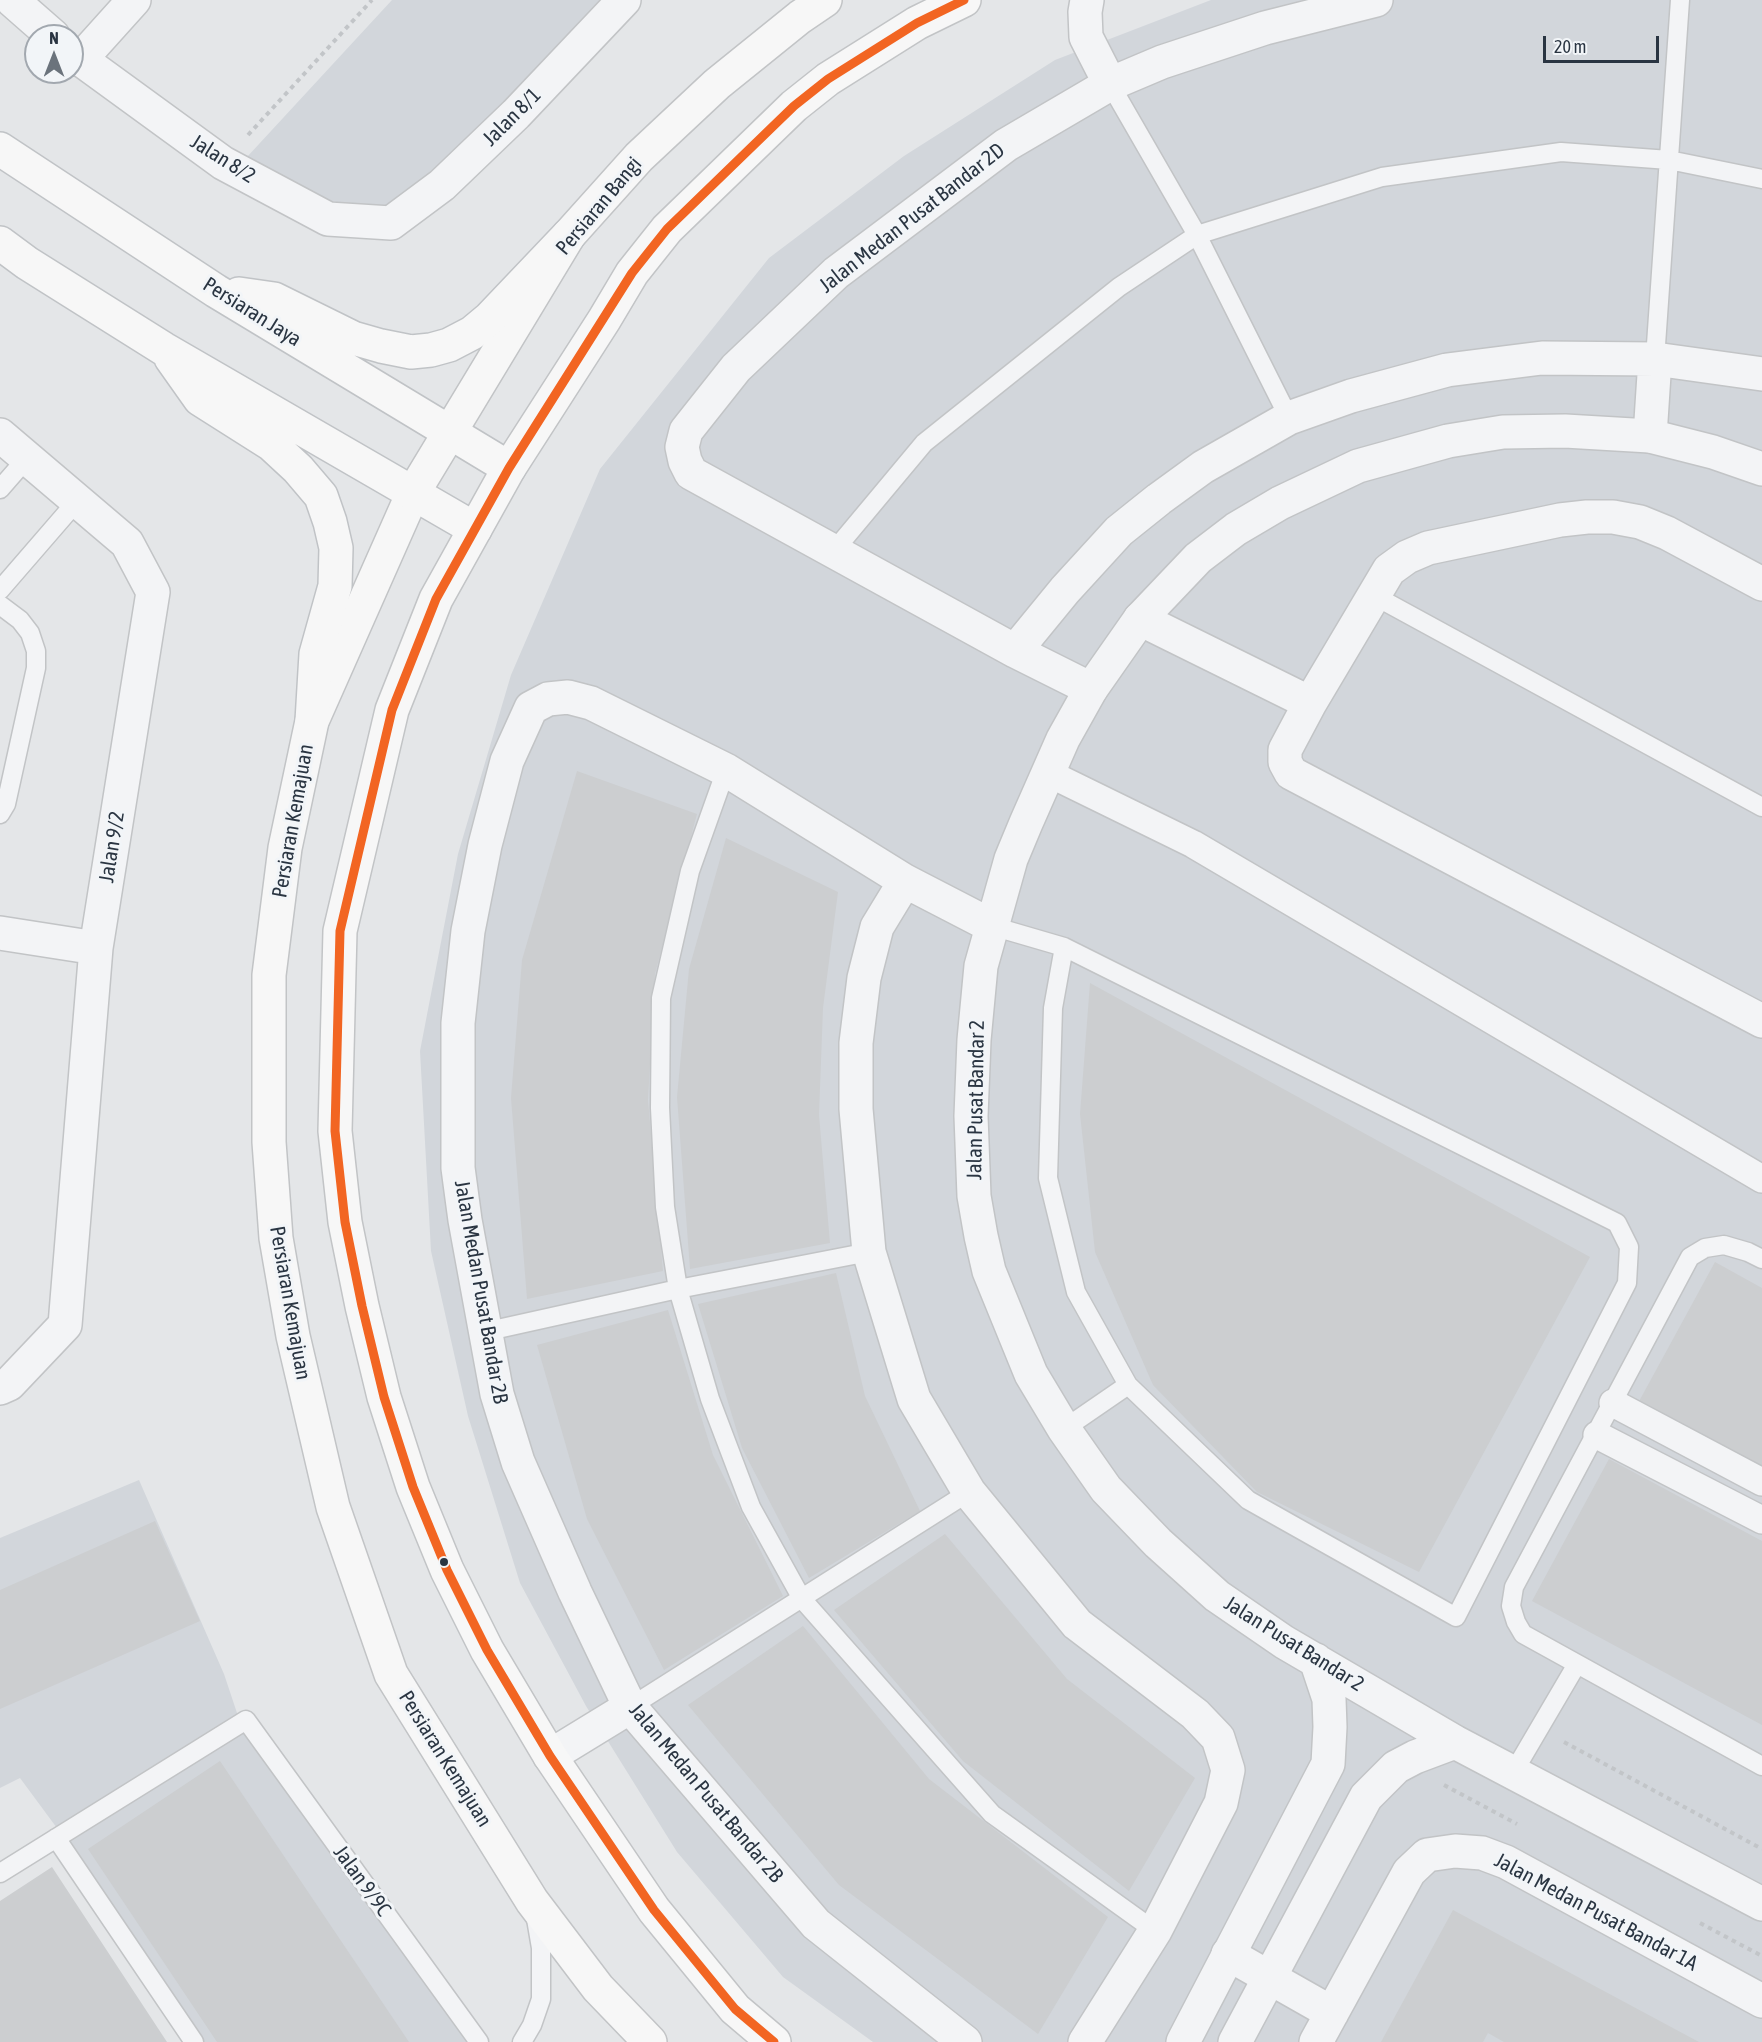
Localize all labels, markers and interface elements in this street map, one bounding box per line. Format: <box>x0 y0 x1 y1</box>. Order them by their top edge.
north arrow <box>24 24 84 84</box>
scale bar <box>1546 24 1662 62</box>
text: N <box>49 29 59 47</box>
text: 20 m <box>1554 36 1586 57</box>
street label: Jalan 8/1 <box>478 83 546 151</box>
street label: Jalan 8/2 <box>186 129 260 189</box>
street label: Jalan Medan Pusat Bandar 2D <box>814 138 1010 298</box>
street label: Persiaran Bangi <box>551 152 647 260</box>
street label: Persiaran Jaya <box>198 272 306 352</box>
street label: Persiaran Kemajuan <box>267 742 319 900</box>
street label: Jalan 9/2 <box>94 810 130 884</box>
street label: Jalan Pusat Bandar 2 <box>962 1020 990 1180</box>
street label: Jalan Medan Pusat Bandar 2B <box>449 1178 513 1406</box>
street label: Persiaran Kemajuan <box>264 1224 316 1382</box>
unlabelled marker <box>438 1556 450 1568</box>
street label: Jalan Pusat Bandar 2 <box>1219 1591 1369 1697</box>
street label: Persiaran Kemajuan <box>393 1686 497 1832</box>
street label: Jalan Medan Pusat Bandar 2B <box>624 1698 788 1888</box>
street label: Jalan 9/9C <box>328 1841 396 1921</box>
street label: Jalan Medan Pusat Bandar 1A <box>1490 1848 1702 1976</box>

